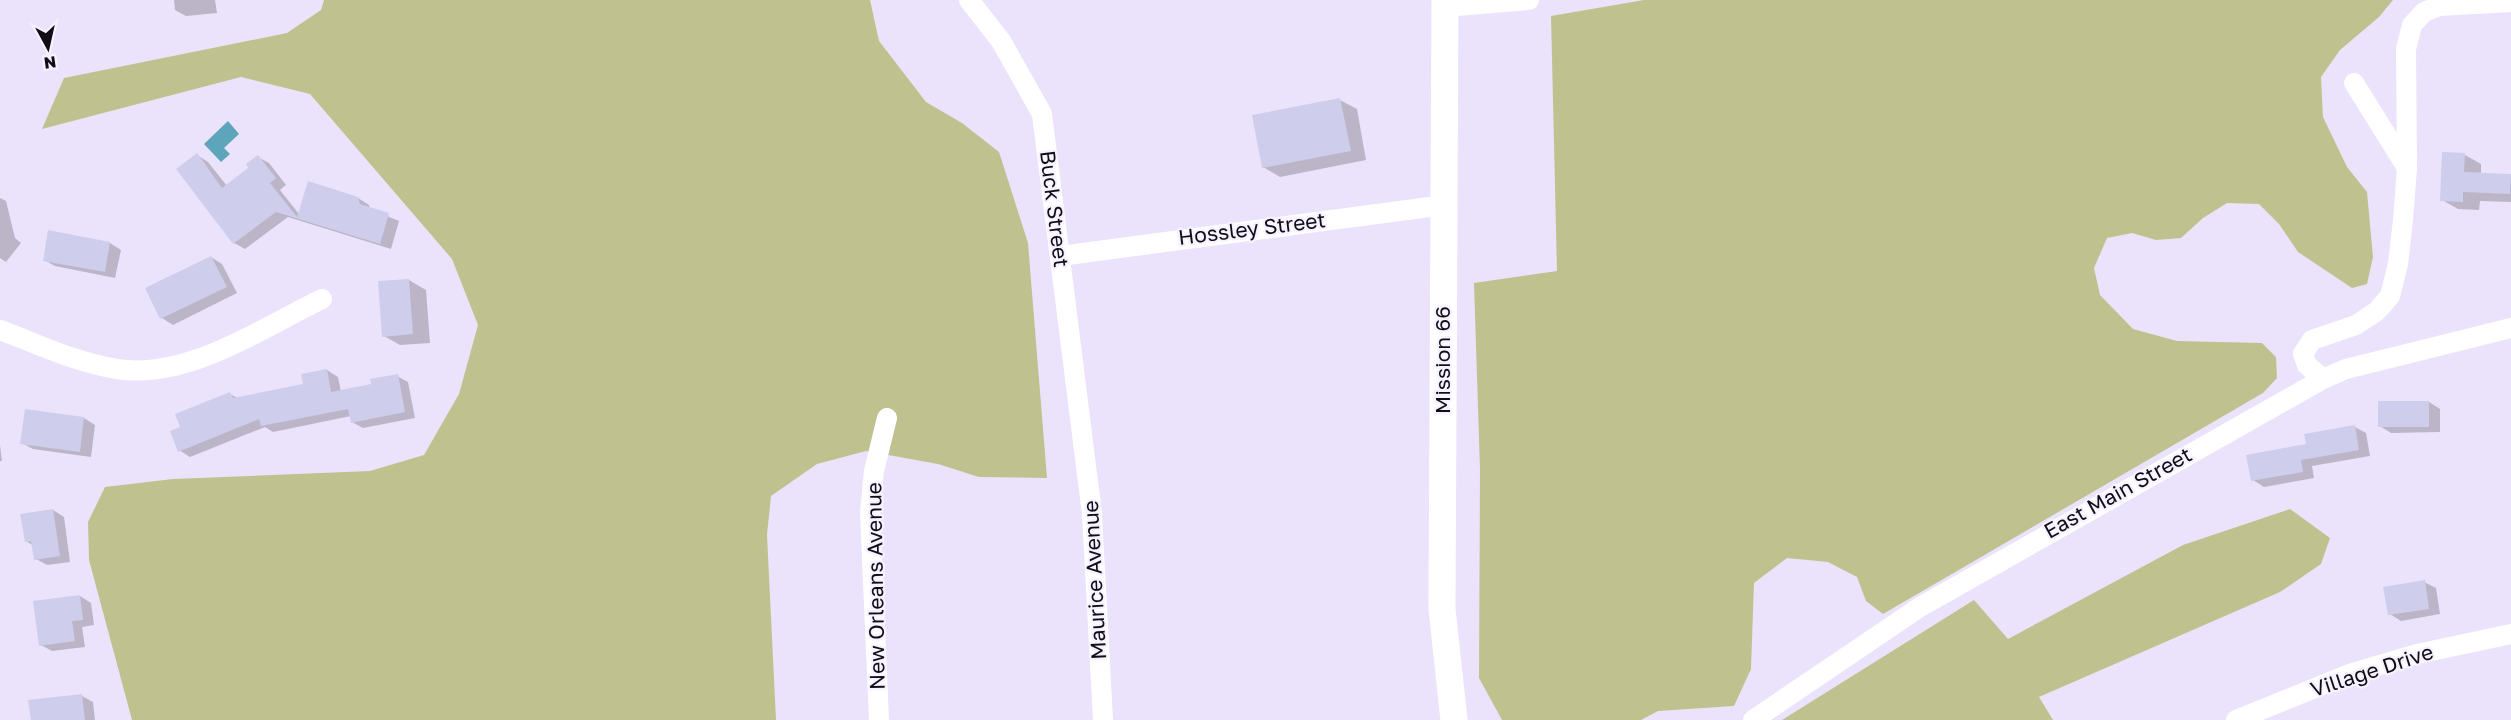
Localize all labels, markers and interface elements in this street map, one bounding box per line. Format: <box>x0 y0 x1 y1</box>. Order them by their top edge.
north arrow <box>18 18 78 78</box>
text: N <box>43 52 58 74</box>
street label: Buck Street <box>1035 149 1075 269</box>
street label: Hossley Street <box>1177 206 1327 250</box>
street label: Mission 66 <box>1429 306 1455 414</box>
street label: East Main Street <box>2039 441 2196 544</box>
street label: New Orleans Avenue <box>860 482 890 690</box>
street label: Maurice Avenue <box>1077 500 1111 660</box>
street label: Village Drive <box>2307 638 2436 702</box>

